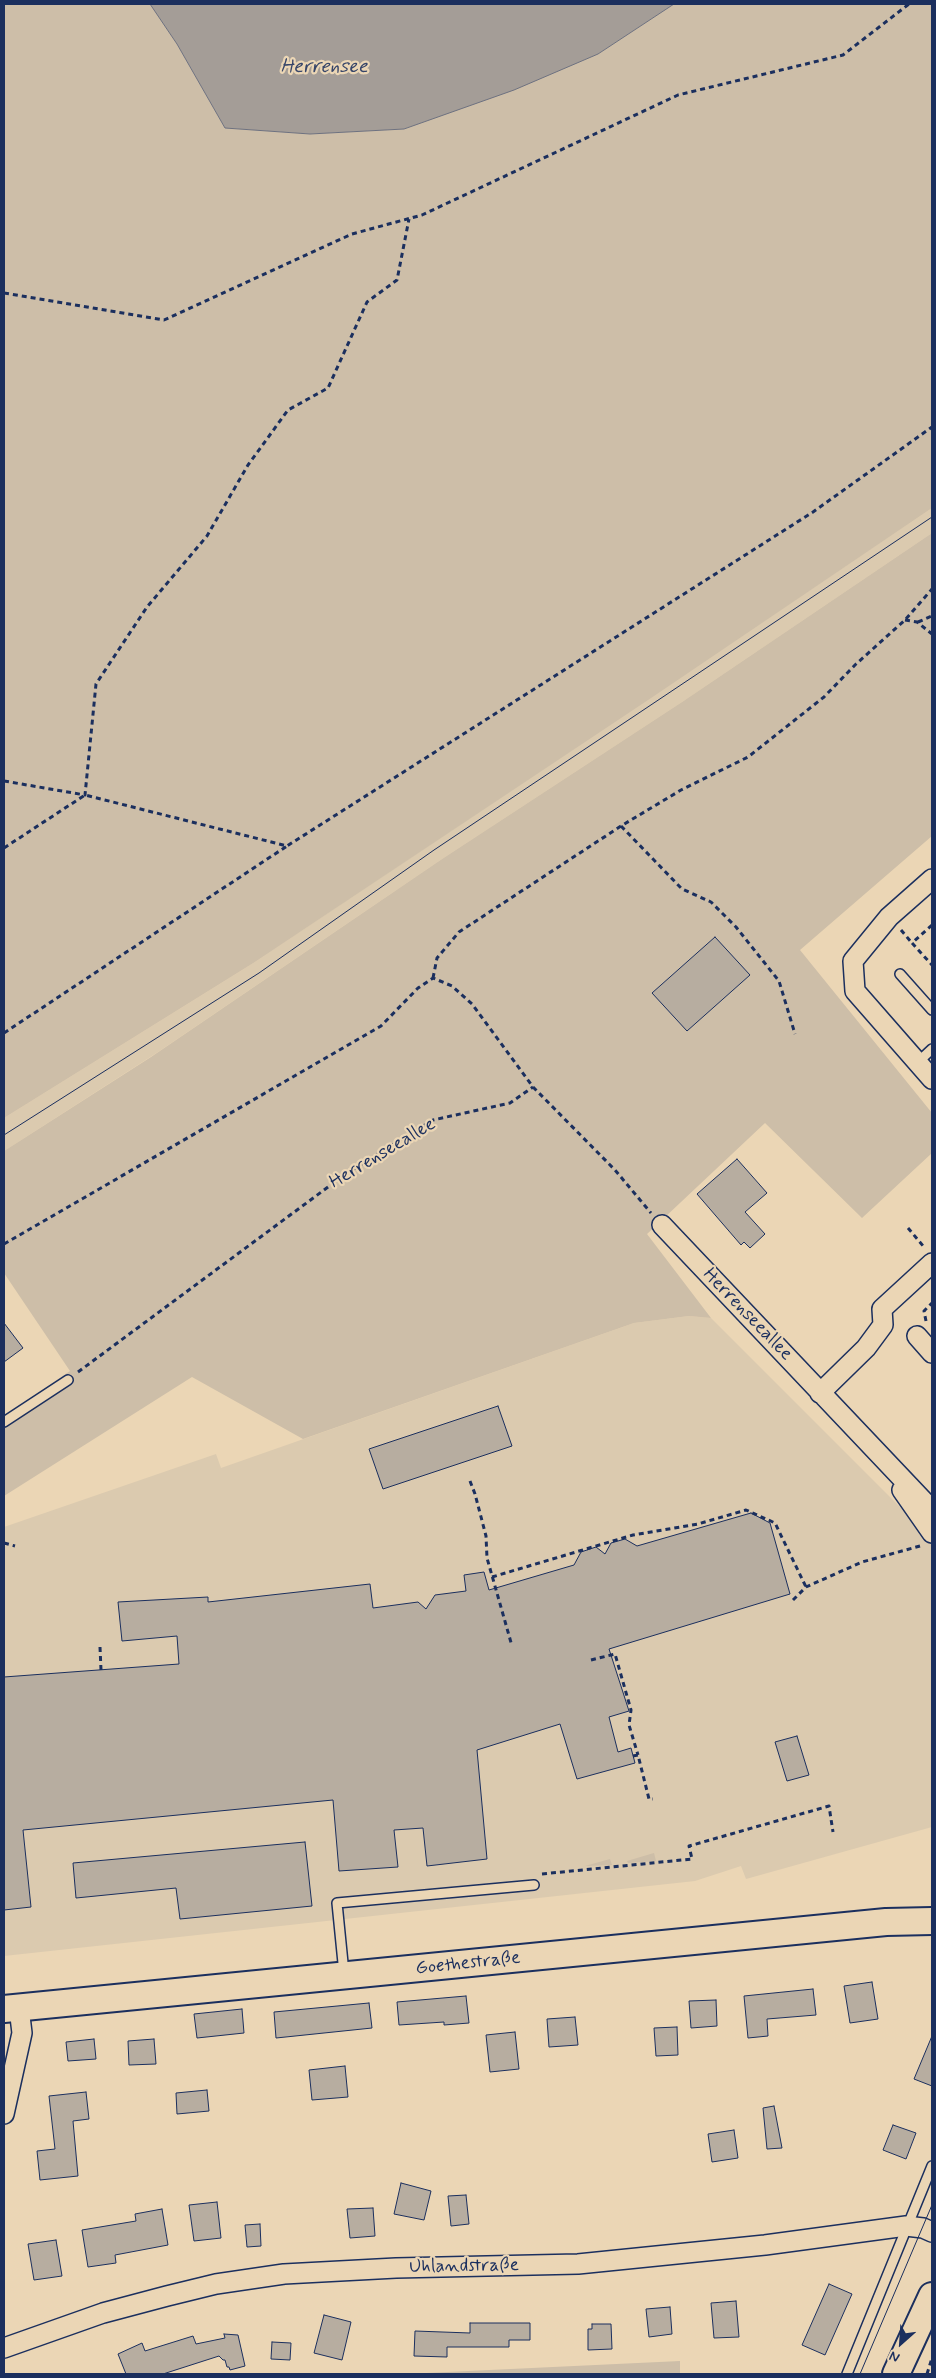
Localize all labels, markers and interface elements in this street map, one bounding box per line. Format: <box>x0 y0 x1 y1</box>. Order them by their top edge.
water label: Herrensee <box>280 56 368 80</box>
street label: Herrenseeallee <box>326 1113 440 1195</box>
street label: Herrenseeallee <box>697 1264 797 1366</box>
street label: Goethestraße <box>414 1947 522 1981</box>
street label: Uhlandstraße <box>409 2255 519 2279</box>
north arrow <box>876 2318 926 2368</box>
text: N <box>886 2346 903 2367</box>

